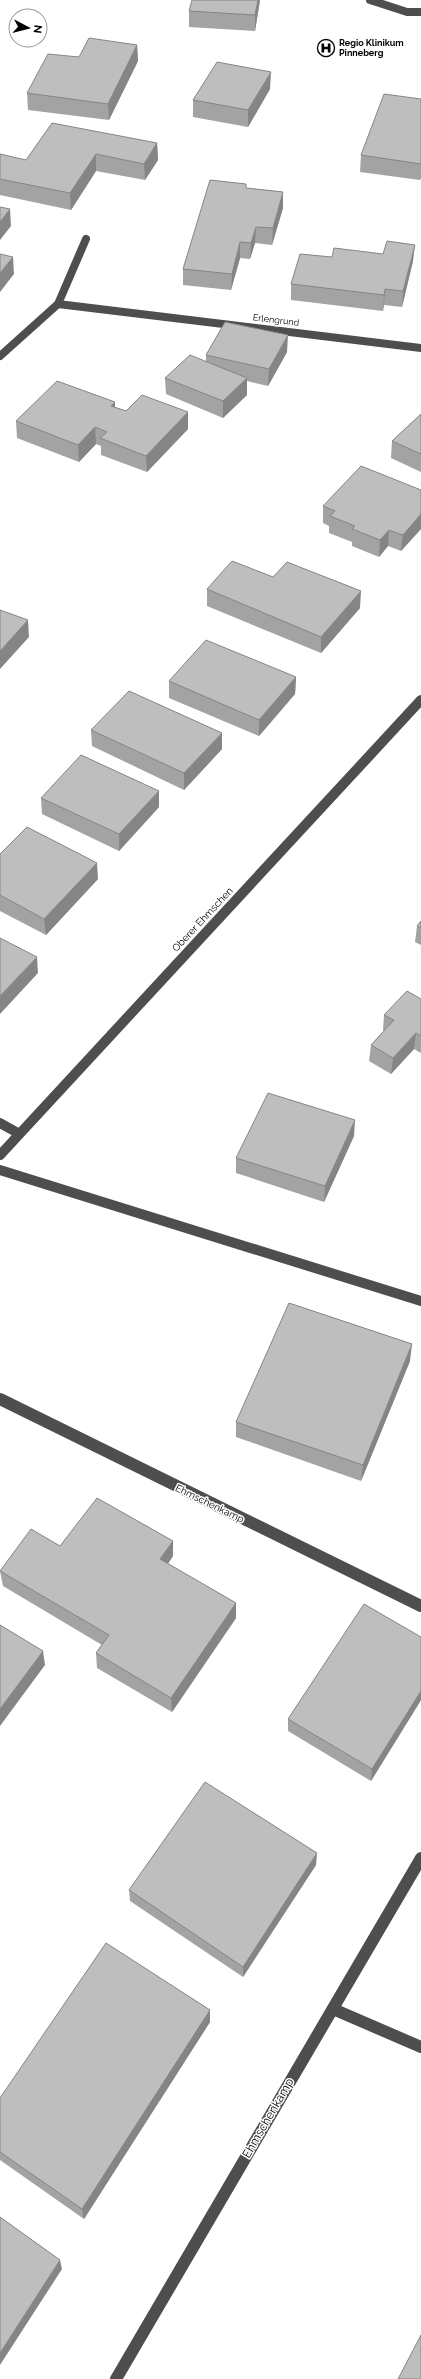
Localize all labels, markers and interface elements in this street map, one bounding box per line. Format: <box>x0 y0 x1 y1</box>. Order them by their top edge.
north arrow <box>8 8 48 48</box>
text: N <box>30 24 44 34</box>
hospital icon: Regio Klinikum Pinneberg <box>316 38 336 58</box>
place label: Regio Klinikum Pinneberg <box>339 38 404 58</box>
street label: Erlengrund <box>252 312 300 328</box>
street label: Oberer Ehmschen <box>170 885 235 954</box>
street label: Ehmschenkamp <box>174 1482 246 1525</box>
street label: Ehmschenkamp <box>239 2076 297 2160</box>

